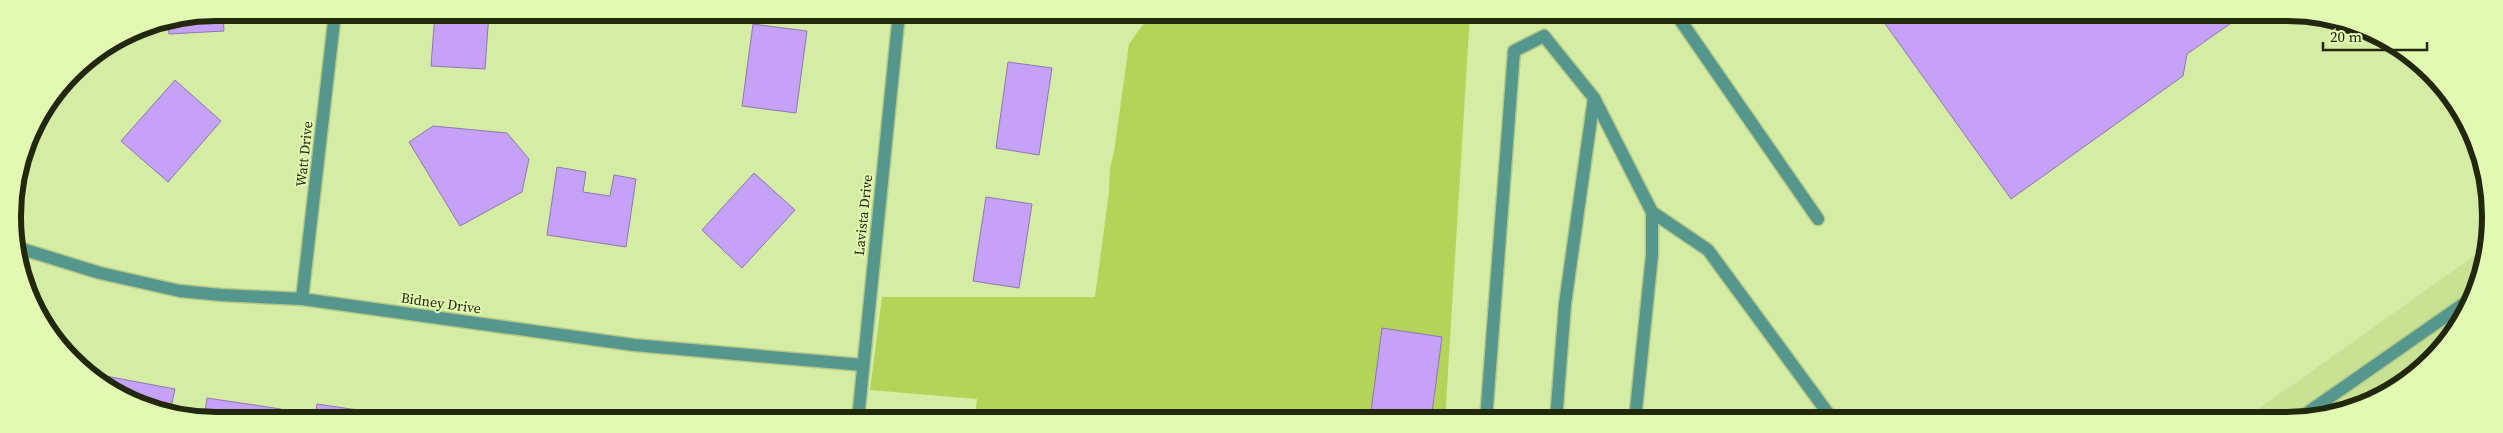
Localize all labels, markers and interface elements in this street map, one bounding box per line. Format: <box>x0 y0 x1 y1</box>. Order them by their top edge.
scale bar <box>2323 20 2427 52</box>
text: 20 m <box>2330 26 2362 47</box>
street label: Watt Drive <box>291 120 317 188</box>
street label: Lavista Drive <box>849 174 877 256</box>
street label: Bidney Drive <box>400 287 482 319</box>

